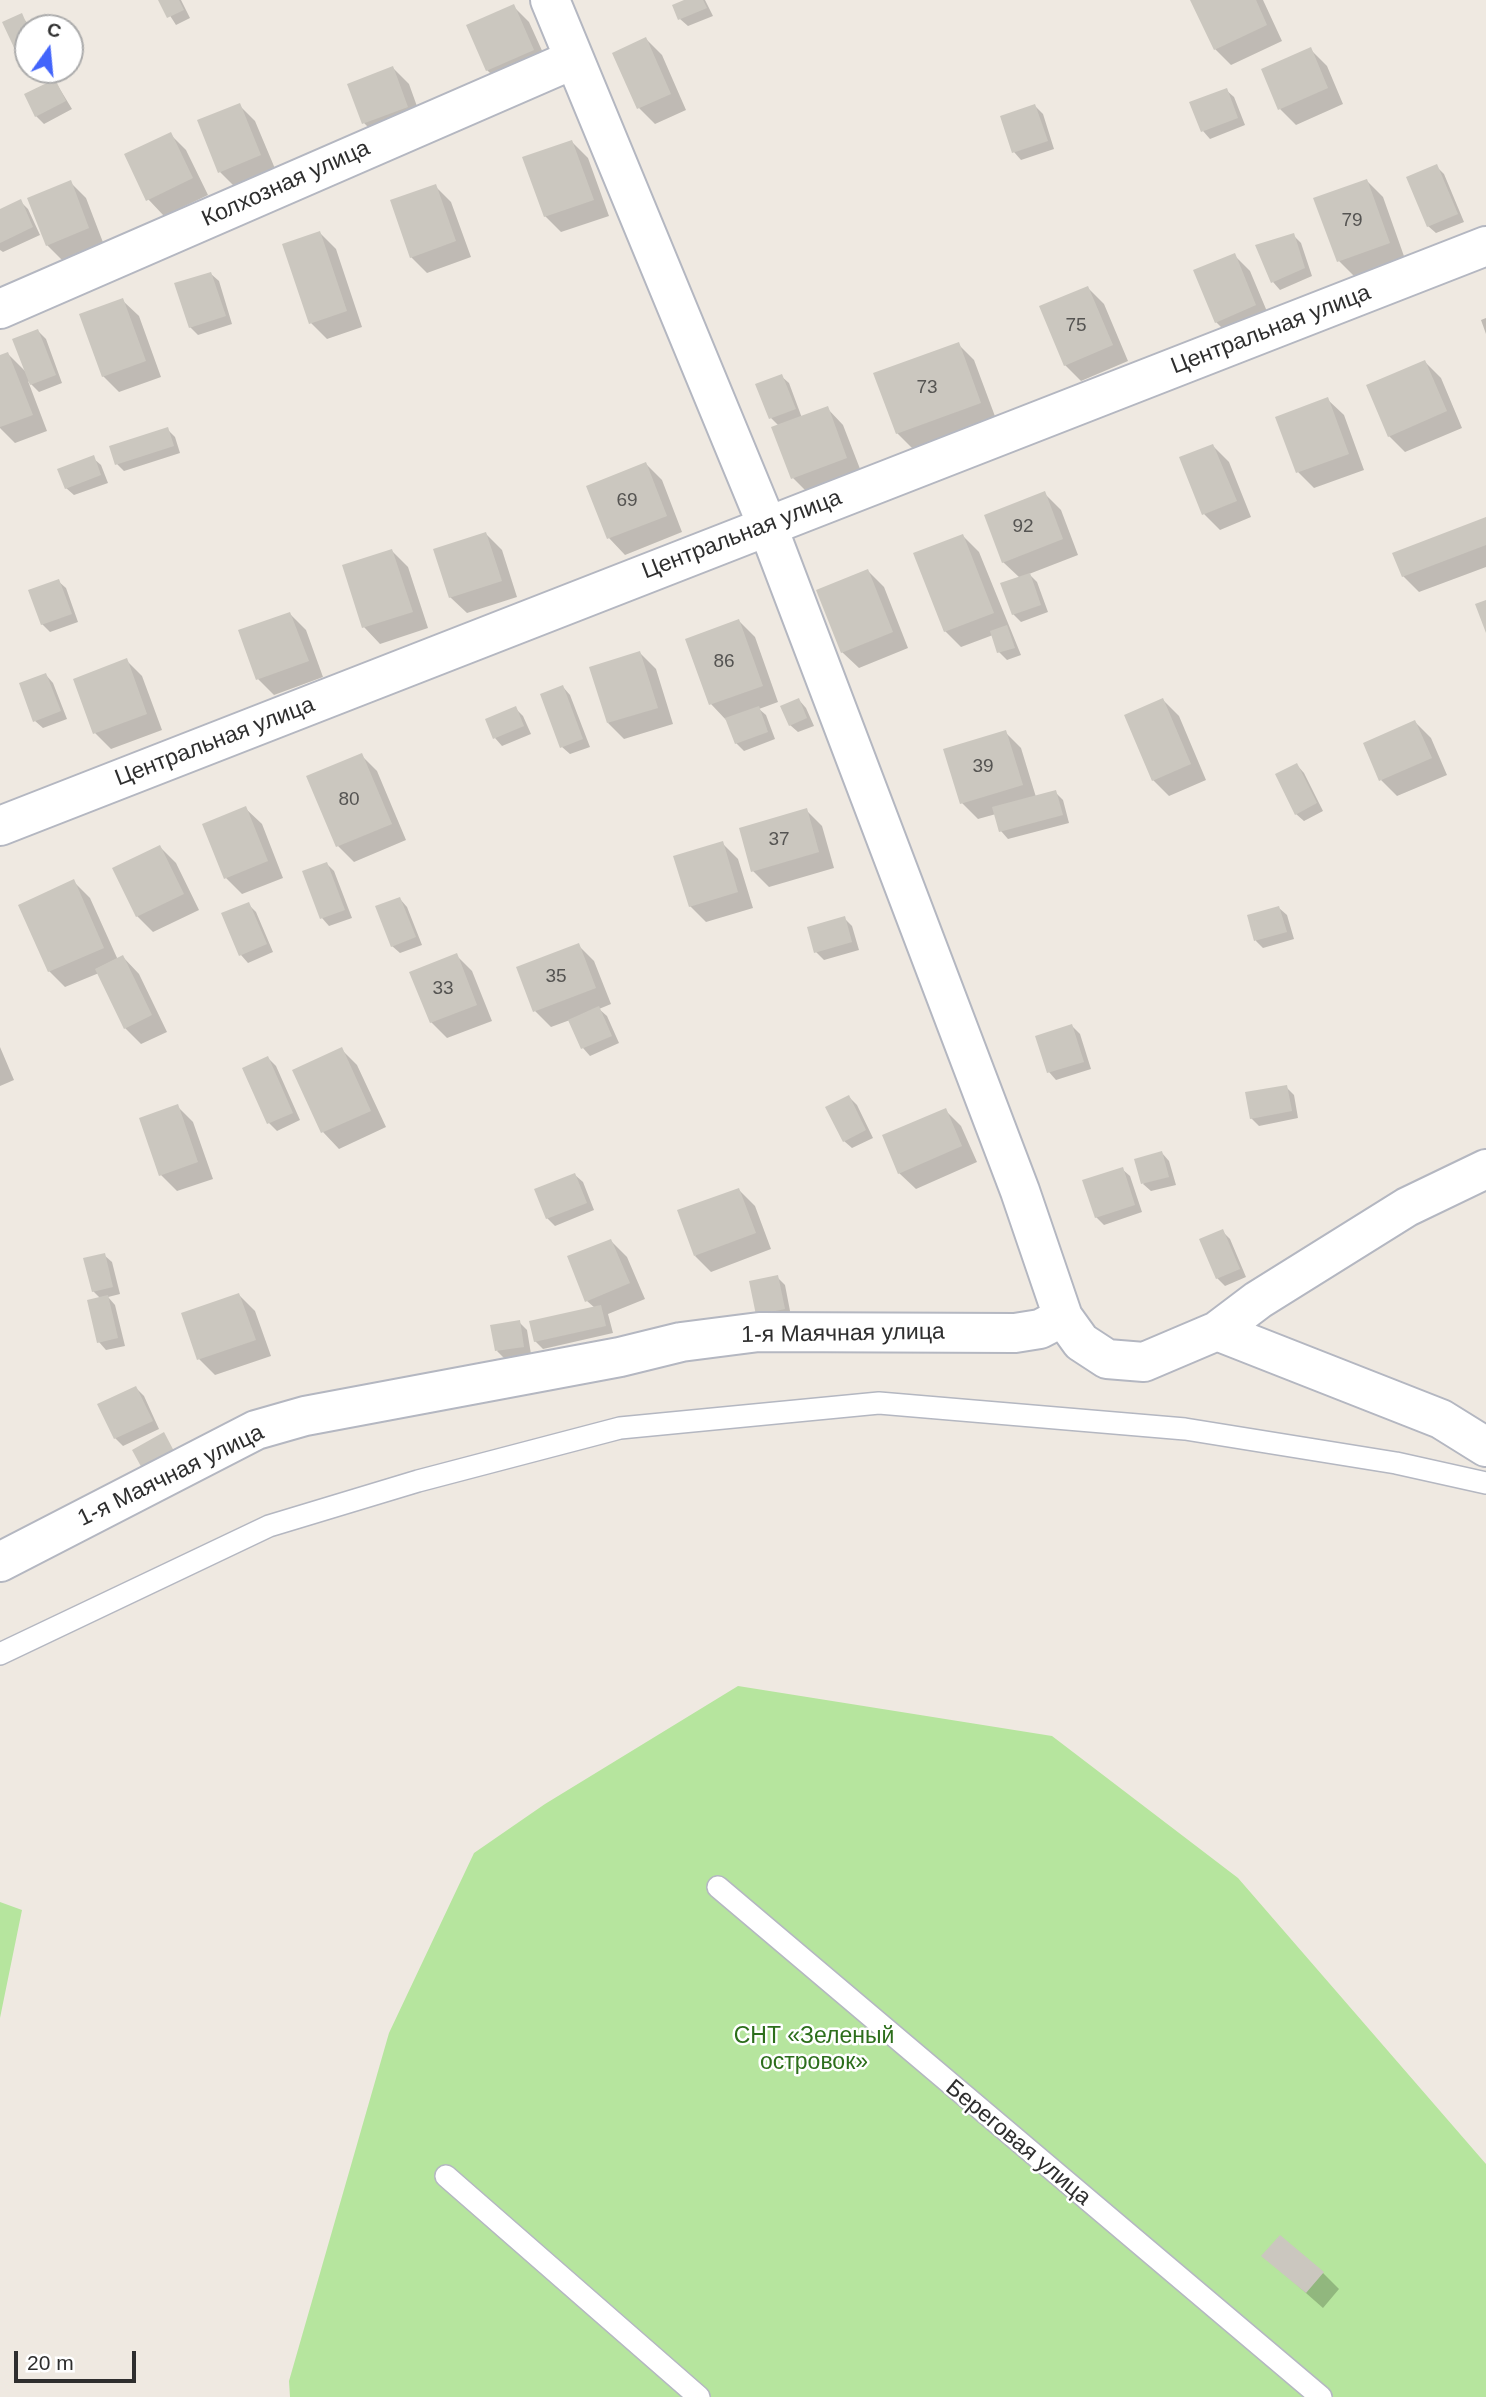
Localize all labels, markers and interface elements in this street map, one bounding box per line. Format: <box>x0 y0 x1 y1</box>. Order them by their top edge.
north arrow <box>14 14 84 84</box>
text: С <box>45 18 63 42</box>
street label: Колхозная улица <box>198 135 374 233</box>
house number: 79 <box>1341 210 1363 232</box>
street label: Центральная улица <box>1167 279 1375 381</box>
house number: 75 <box>1065 315 1087 337</box>
house number: 73 <box>916 377 938 399</box>
street label: Центральная улица <box>638 484 846 586</box>
house number: 69 <box>616 490 638 512</box>
house number: 92 <box>1012 516 1034 538</box>
house number: 86 <box>713 651 735 673</box>
street label: Центральная улица <box>111 691 319 793</box>
house number: 39 <box>972 756 994 778</box>
house number: 80 <box>338 789 360 811</box>
house number: 37 <box>768 829 790 851</box>
house number: 35 <box>545 966 567 988</box>
house number: 33 <box>432 978 454 1000</box>
street label: 1-я Маячная улица <box>741 1318 945 1350</box>
street label: 1-я Маячная улица <box>73 1419 269 1533</box>
park label: СНТ «Зеленый островок» <box>734 2023 894 2077</box>
street label: Береговая улица <box>940 2074 1096 2212</box>
scale bar <box>18 2338 140 2382</box>
text: 20 m <box>27 2351 74 2374</box>

